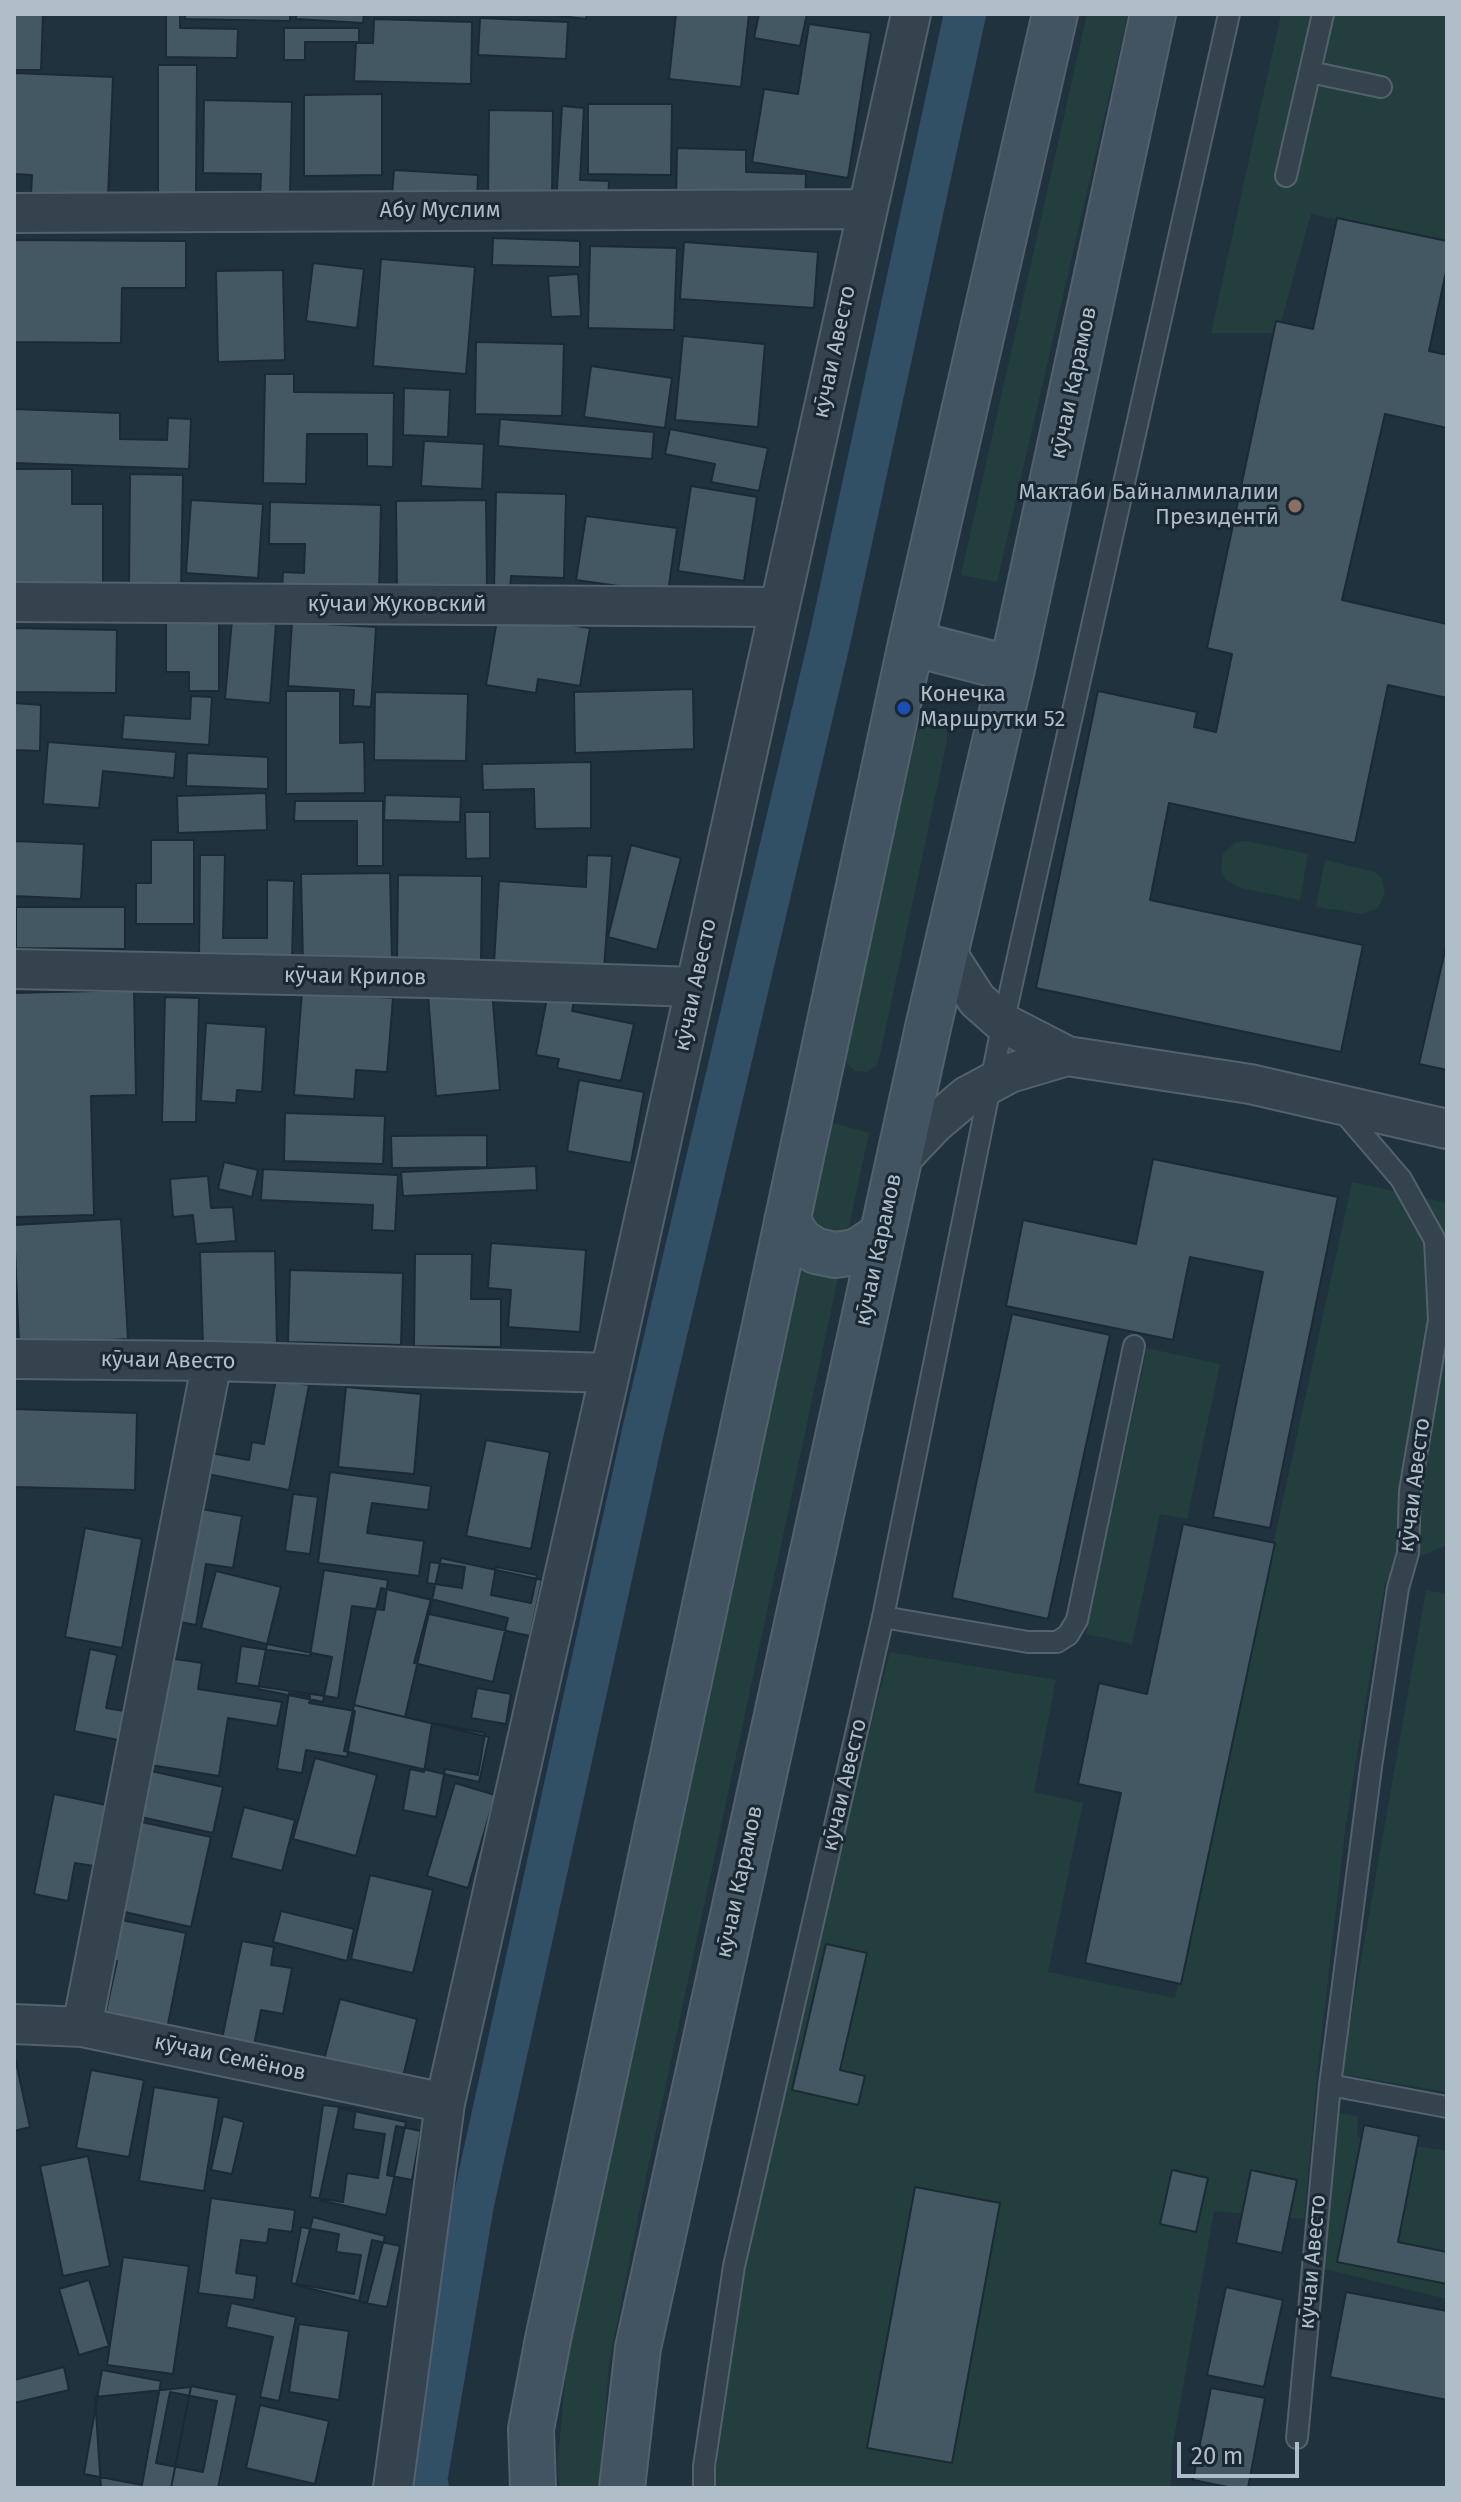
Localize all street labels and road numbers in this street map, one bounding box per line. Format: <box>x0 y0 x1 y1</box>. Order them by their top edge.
street label: Абу Муслим <box>380 198 500 224</box>
street label: кӯчаи Авесто <box>808 283 862 421</box>
street label: кӯчаи Карамов <box>1045 304 1103 462</box>
street label: кӯчаи Жуковский <box>308 592 486 618</box>
street label: кӯчаи Авесто <box>669 916 723 1054</box>
street label: кӯчаи Крилов <box>284 963 426 991</box>
street label: кӯчаи Карамов <box>850 1171 908 1329</box>
street label: кӯчаи Авесто <box>100 1347 236 1375</box>
street label: кӯчаи Авесто <box>1394 1416 1436 1554</box>
street label: кӯчаи Авесто <box>817 1716 873 1854</box>
street label: кӯчаи Карамов <box>711 1803 769 1961</box>
street label: кӯчаи Семёнов <box>152 2029 308 2087</box>
street label: кӯчаи Авесто <box>1294 2194 1332 2330</box>

